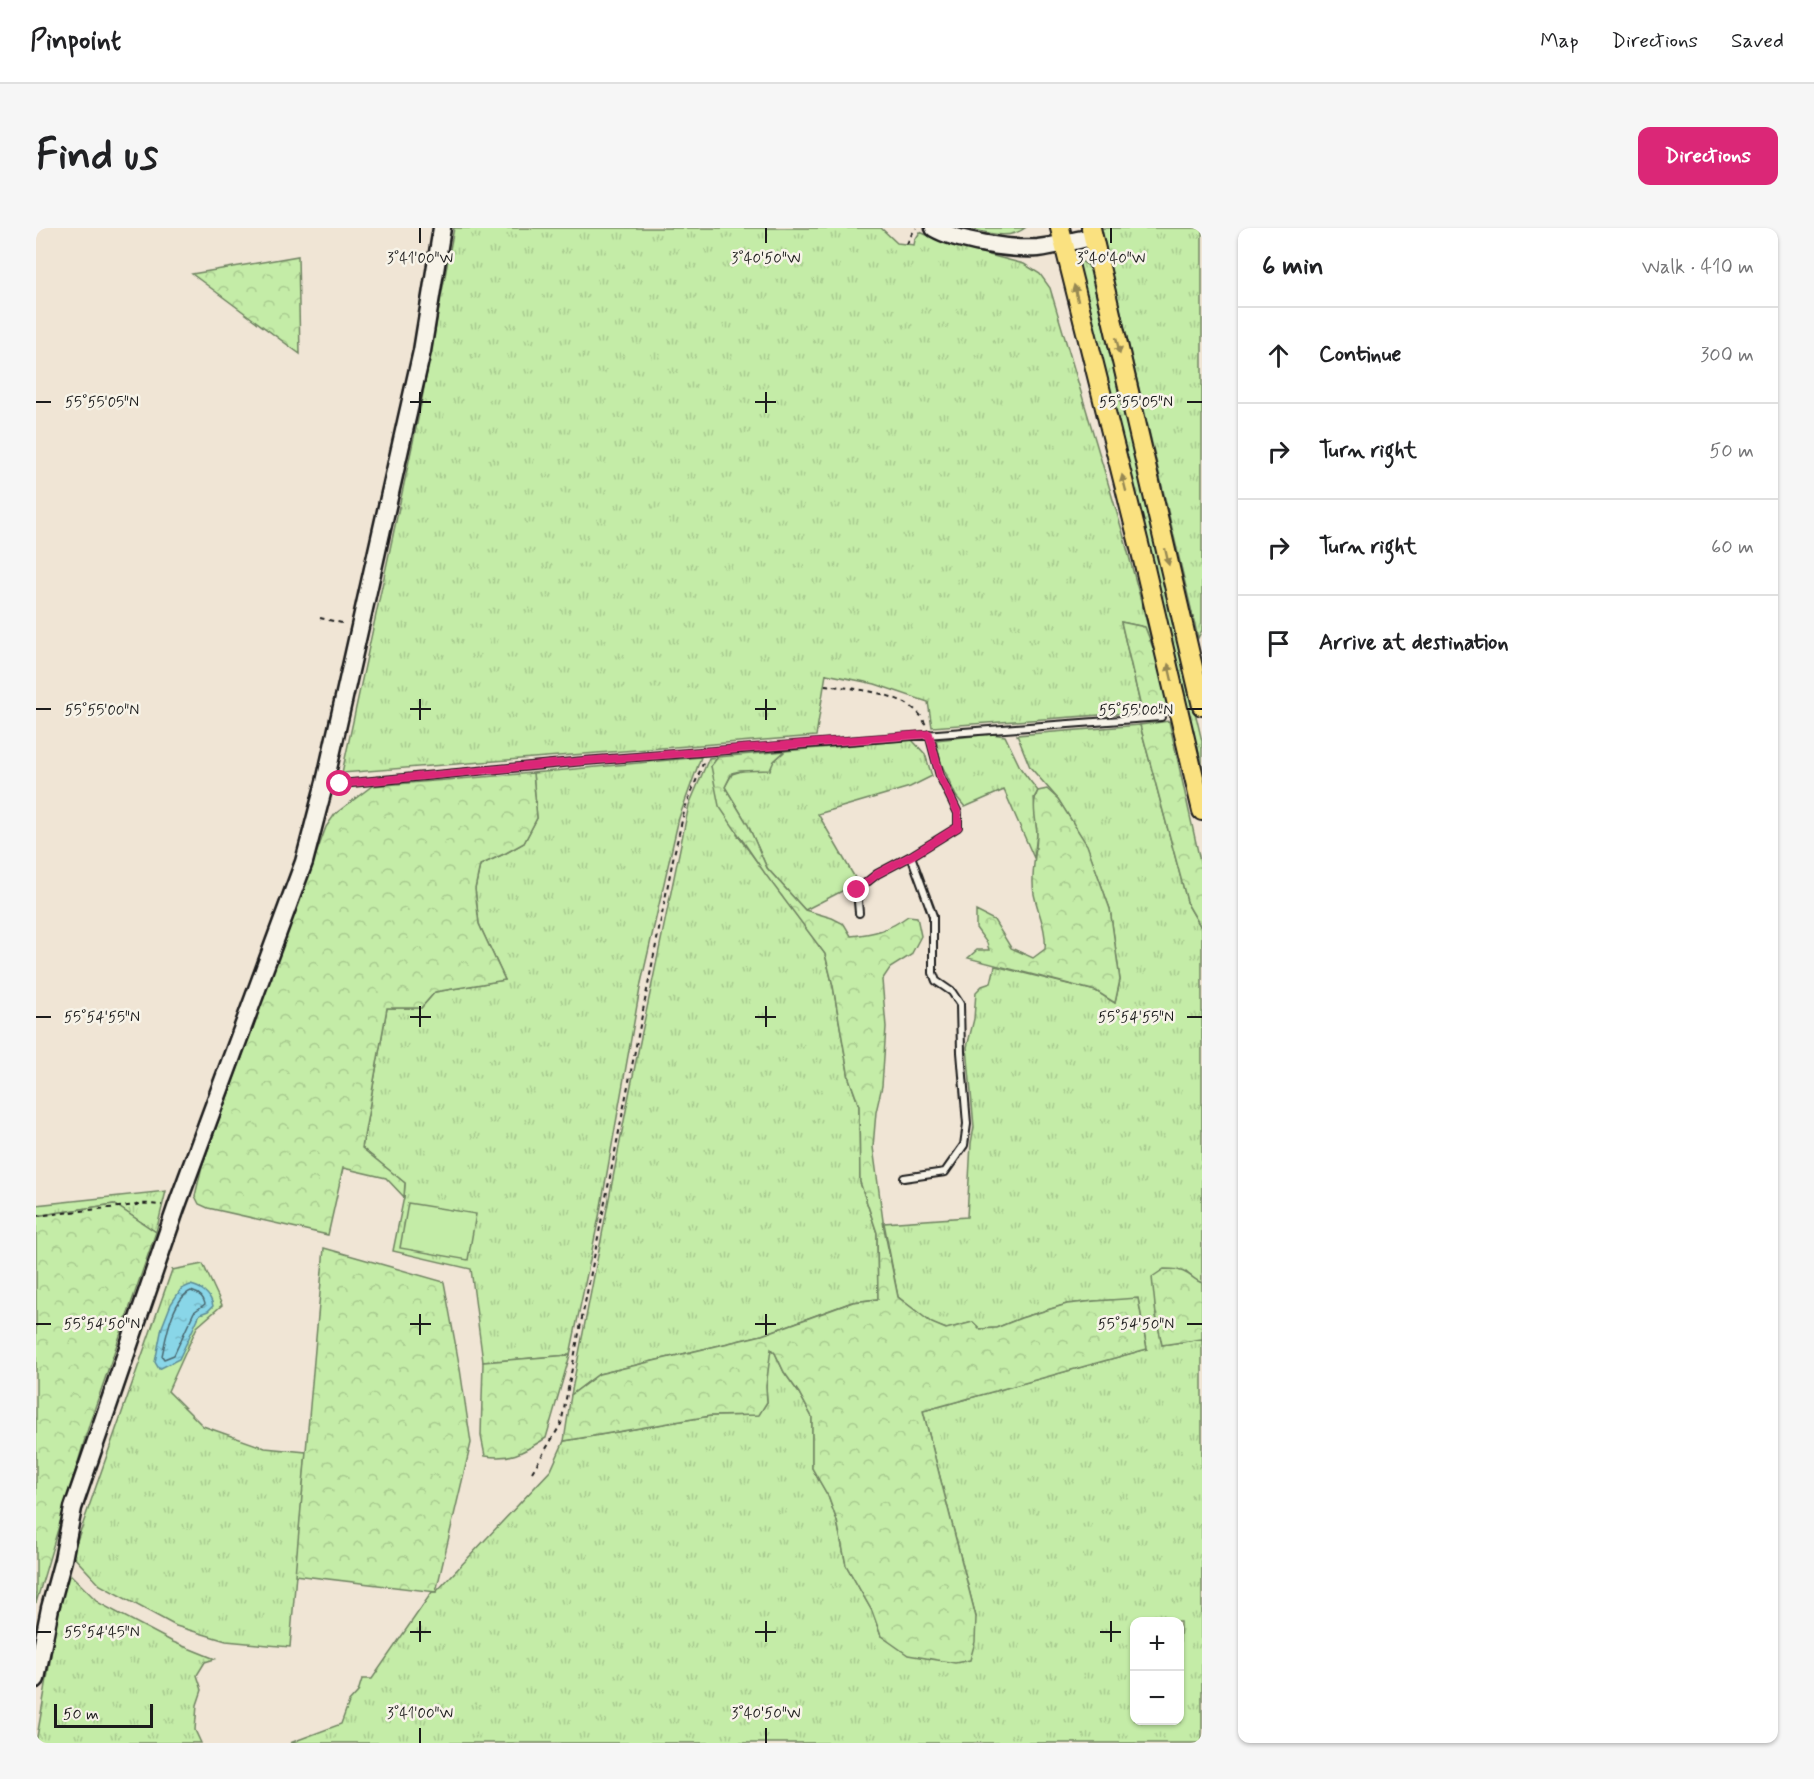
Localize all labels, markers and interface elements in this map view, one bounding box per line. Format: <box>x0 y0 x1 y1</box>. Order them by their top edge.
text: Pinpoint <box>30 23 121 60</box>
text: Map <box>1540 27 1579 55</box>
text: Directions <box>1612 27 1698 55</box>
text: Saved <box>1731 27 1784 55</box>
button: Directions <box>1638 127 1778 185</box>
text: Find us <box>36 129 158 184</box>
text: 3°41'00"W <box>387 249 453 269</box>
text: 3°40'50"W <box>732 249 801 269</box>
text: 3°40'40"W <box>1077 249 1145 269</box>
text: 6 min <box>1262 250 1324 284</box>
text: Walk · 410 m <box>1642 254 1754 281</box>
one-way arrow <box>1071 284 1080 302</box>
one-way arrow <box>1114 337 1124 356</box>
icon: ahead <box>1262 339 1295 372</box>
text: Continue <box>1319 341 1401 369</box>
text: 300 m <box>1700 342 1754 369</box>
text: 55°55'05"N <box>65 393 139 413</box>
text: 55°55'05"N <box>1099 393 1173 413</box>
icon: right <box>1262 435 1295 468</box>
text: Turn right <box>1319 437 1417 465</box>
text: 50 m <box>1709 438 1754 465</box>
one-way arrow <box>1118 473 1128 492</box>
icon: right <box>1262 531 1295 564</box>
text: Turn right <box>1319 533 1417 561</box>
text: 60 m <box>1711 534 1754 561</box>
one-way arrow <box>1163 548 1172 567</box>
icon: arrive <box>1262 627 1295 660</box>
text: Arrive at destination <box>1319 629 1509 657</box>
one-way arrow <box>1164 663 1174 681</box>
text: 55°55'00"N <box>65 701 139 721</box>
text: 55°55'00"N <box>1099 701 1173 721</box>
route start <box>326 770 352 796</box>
route end <box>843 876 869 902</box>
text: 55°54'55"N <box>64 1008 140 1028</box>
text: 55°54'55"N <box>1098 1008 1174 1028</box>
text: 55°54'50"N <box>64 1315 140 1335</box>
text: 55°54'50"N <box>1098 1315 1174 1335</box>
map controls <box>1130 1617 1184 1725</box>
button: + <box>1130 1617 1184 1671</box>
text: 55°54'45"N <box>64 1623 140 1643</box>
button: − <box>1130 1671 1184 1725</box>
scale bar <box>54 1701 153 1728</box>
text: 50 m <box>63 1704 99 1725</box>
text: 3°41'00"W <box>387 1704 453 1724</box>
text: 3°40'50"W <box>732 1704 801 1724</box>

